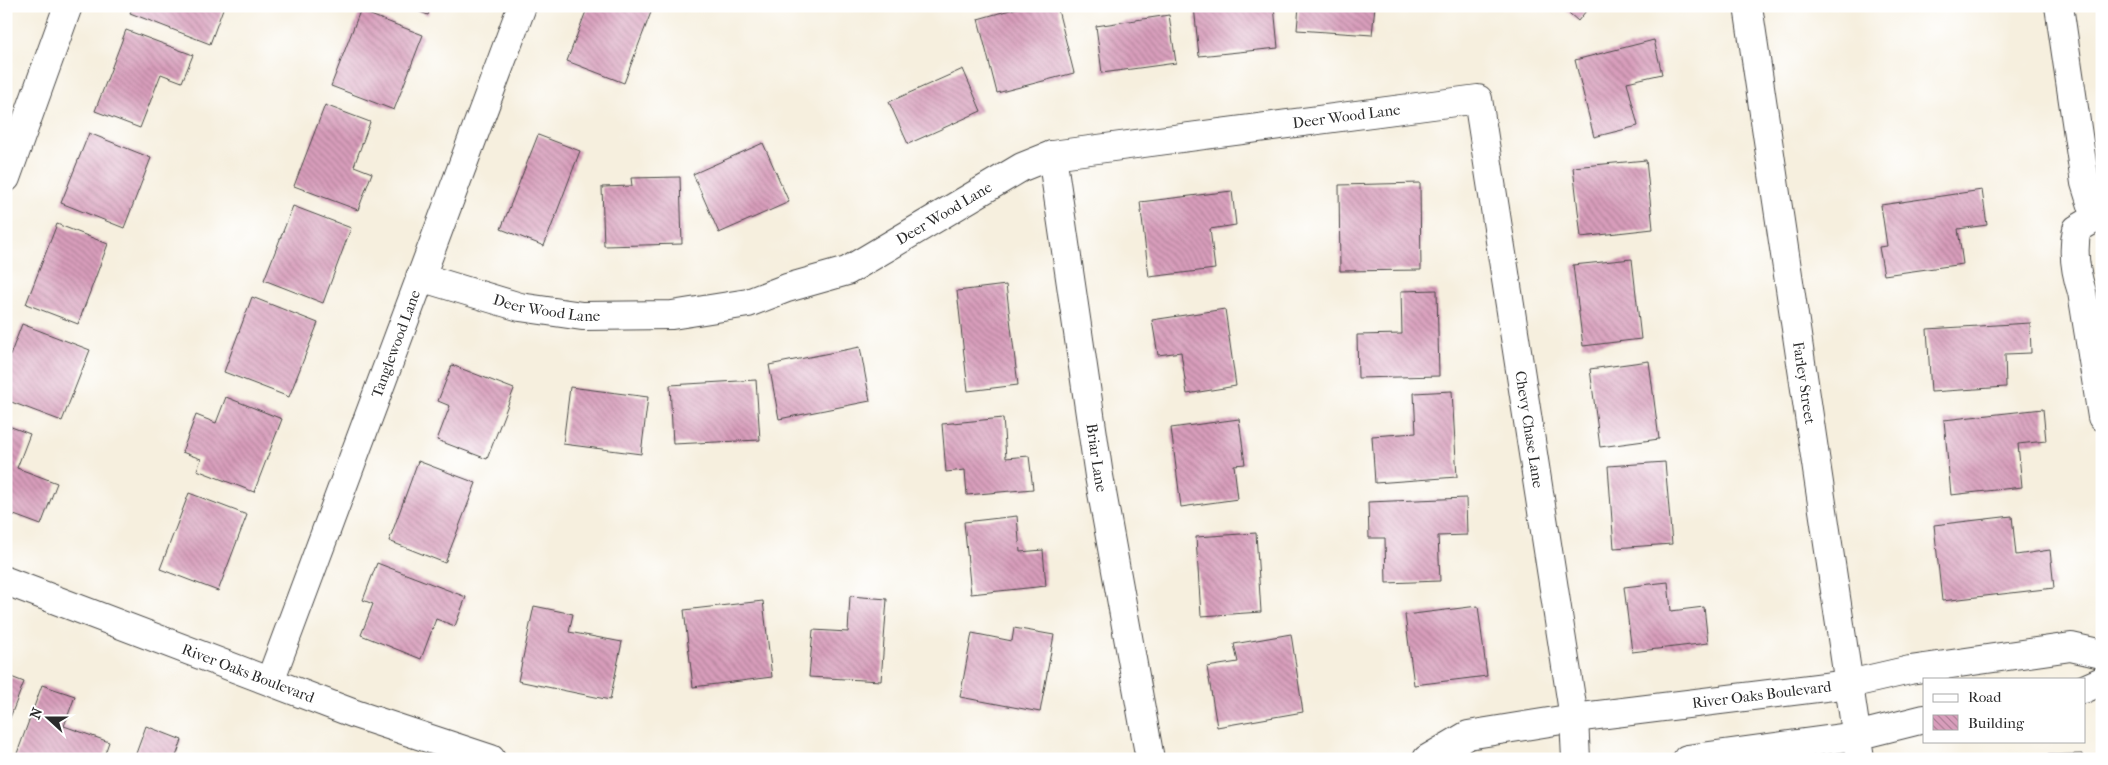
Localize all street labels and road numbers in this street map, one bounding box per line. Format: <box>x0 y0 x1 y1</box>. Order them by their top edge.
street label: Deer Wood Lane <box>1292 100 1402 132</box>
street label: Deer Wood Lane <box>893 178 996 249</box>
street label: Tanglewood Lane <box>368 287 424 400</box>
street label: Deer Wood Lane <box>491 290 601 325</box>
street label: Farley Street <box>1789 340 1819 426</box>
street label: Chevy Chase Lane <box>1511 370 1547 490</box>
street label: Briar Lane <box>1082 422 1111 494</box>
street label: River Oaks Boulevard <box>179 640 318 707</box>
street label: River Oaks Boulevard <box>1691 677 1833 712</box>

